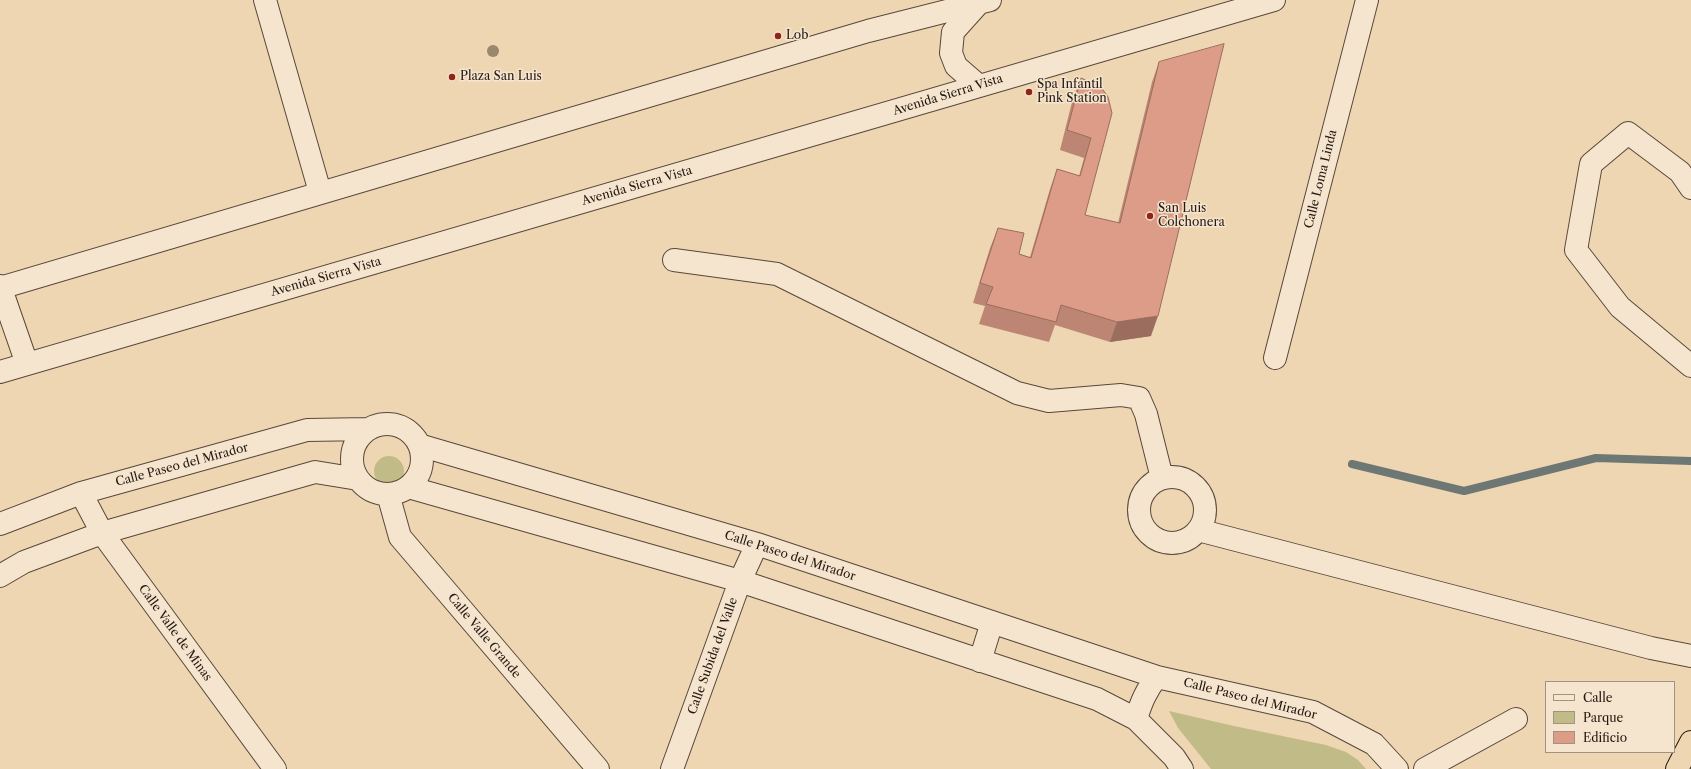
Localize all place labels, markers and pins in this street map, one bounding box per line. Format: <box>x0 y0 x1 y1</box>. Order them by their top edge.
place label: Lob <box>786 29 808 43</box>
marker: Lob <box>773 31 783 41</box>
place label: Plaza San Luis <box>460 70 542 84</box>
marker: Plaza San Luis <box>447 72 457 82</box>
place label: Spa Infantil Pink Station <box>1037 78 1107 106</box>
marker: Spa Infantil Pink Station <box>1024 87 1034 97</box>
place label: San Luis Colchonera <box>1158 202 1225 230</box>
marker: San Luis Colchonera <box>1145 211 1155 221</box>

